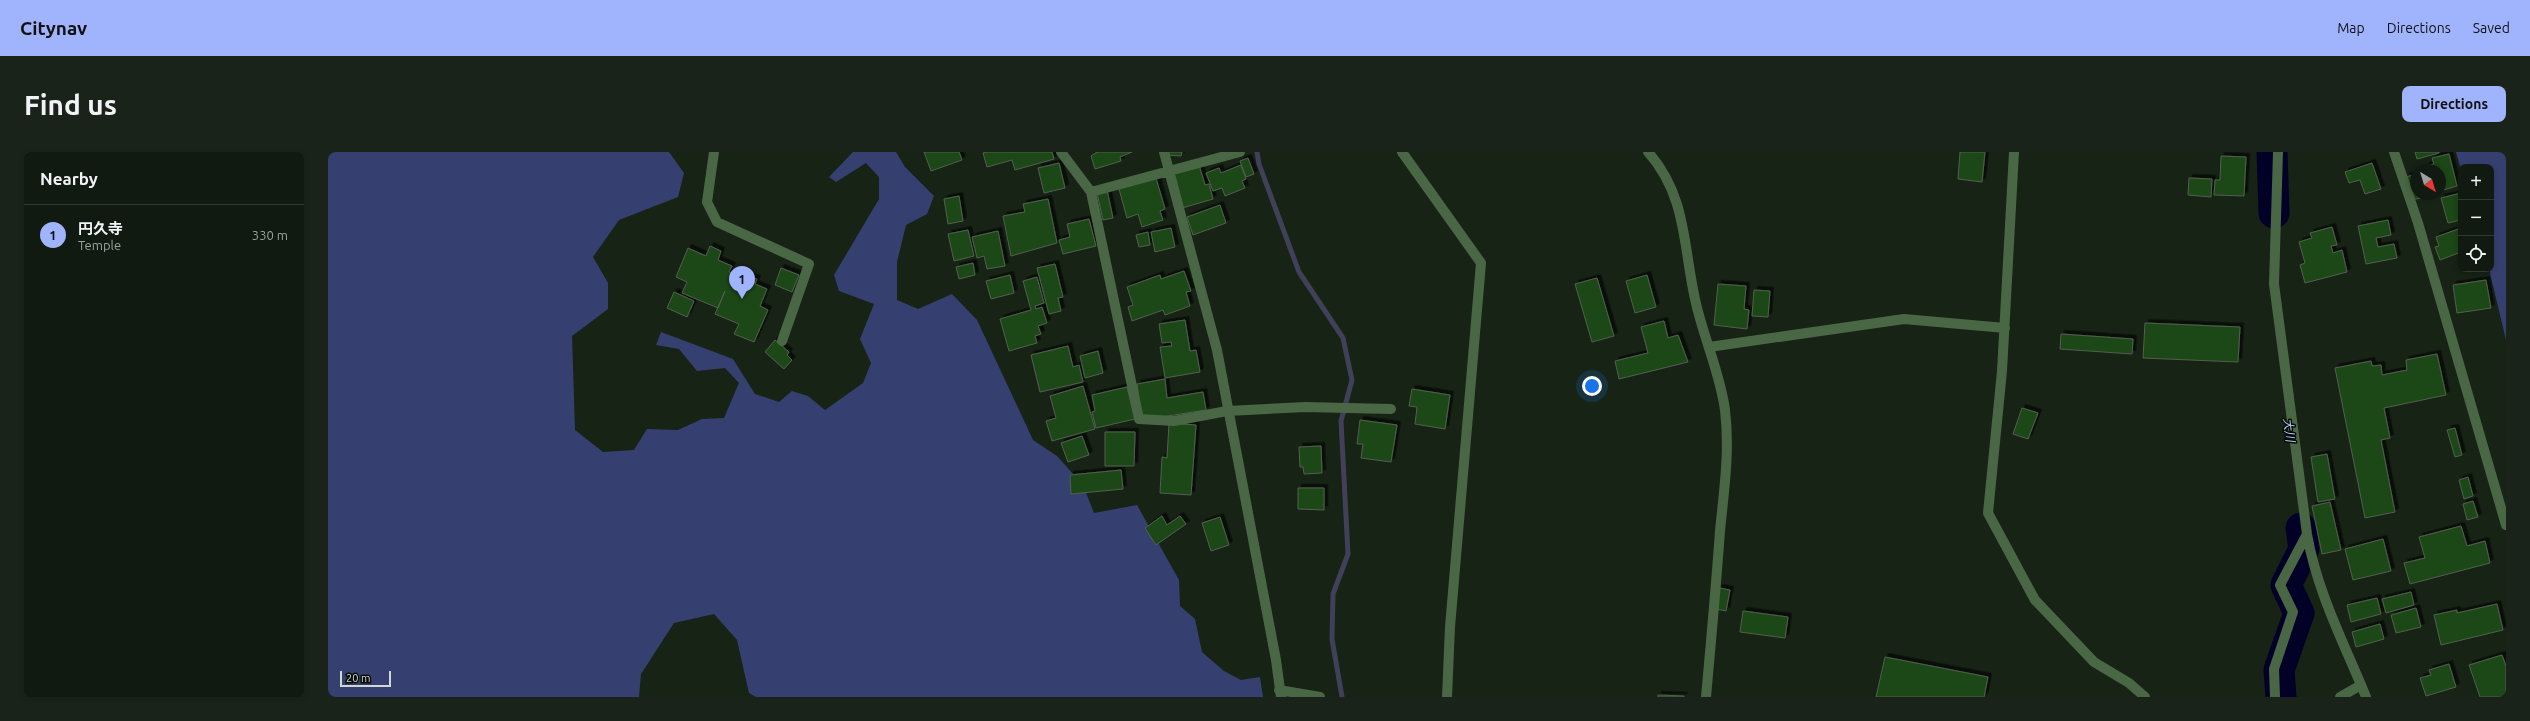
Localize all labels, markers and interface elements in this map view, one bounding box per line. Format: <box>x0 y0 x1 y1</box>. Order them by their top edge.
text: Citynav <box>20 17 87 39</box>
text: Map <box>2337 20 2365 36</box>
text: Directions <box>2387 20 2451 36</box>
text: Saved <box>2473 20 2510 36</box>
button: Directions <box>2402 86 2506 122</box>
text: Find us <box>24 89 117 120</box>
north arrow <box>2410 164 2446 200</box>
map controls <box>2458 164 2494 272</box>
button: + <box>2458 164 2494 200</box>
text: Nearby <box>40 169 98 188</box>
button: − <box>2458 200 2494 236</box>
text: 円久寺 <box>78 220 123 237</box>
text: 1 <box>49 228 57 242</box>
text: 330 m <box>252 228 288 242</box>
button: locate <box>2458 236 2494 272</box>
text: Temple <box>78 238 121 252</box>
pin: 1 <box>729 266 755 299</box>
your location <box>1582 376 1602 396</box>
water label: 大川 <box>2282 417 2298 445</box>
scale bar <box>340 669 391 688</box>
text: 20 m <box>346 672 370 684</box>

